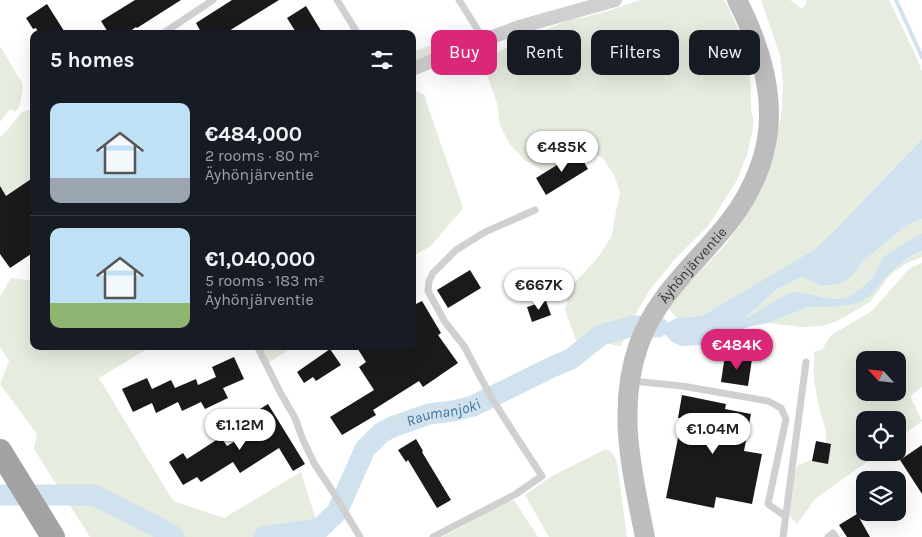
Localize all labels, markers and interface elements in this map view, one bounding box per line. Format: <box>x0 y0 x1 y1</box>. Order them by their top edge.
chip: Buy <box>431 30 497 75</box>
chip: Rent <box>507 30 581 75</box>
chip: Filters <box>591 30 679 75</box>
chip: New <box>689 30 760 75</box>
icon: filters <box>368 46 396 74</box>
text: 5 homes <box>50 48 135 72</box>
text: €484,000 <box>205 122 302 146</box>
icon: home <box>90 123 150 183</box>
pin: €485K <box>527 130 597 173</box>
text: €485K <box>537 137 587 156</box>
text: 2 rooms · 80 m² <box>205 146 320 165</box>
text: Äyhönjärventie <box>205 165 314 184</box>
street label: Äyhönjärventie <box>655 224 731 307</box>
text: €1,040,000 <box>205 247 315 271</box>
icon: home <box>90 248 150 308</box>
pin: €667K <box>504 268 574 311</box>
text: 5 rooms · 183 m² <box>205 271 325 290</box>
text: €667K <box>515 275 563 294</box>
text: Äyhönjärventie <box>205 290 314 309</box>
pin: €484K <box>702 328 772 371</box>
text: €484K <box>712 335 762 354</box>
north arrow <box>856 351 906 401</box>
map controls <box>856 351 906 521</box>
water label: Raumanjoki <box>404 395 484 430</box>
pin: €1.12M <box>199 408 281 451</box>
button: locate <box>856 411 906 461</box>
pin: €1.04M <box>672 412 754 455</box>
text: €1.12M <box>216 415 264 434</box>
text: €1.04M <box>687 419 739 438</box>
button: layers <box>856 471 906 521</box>

